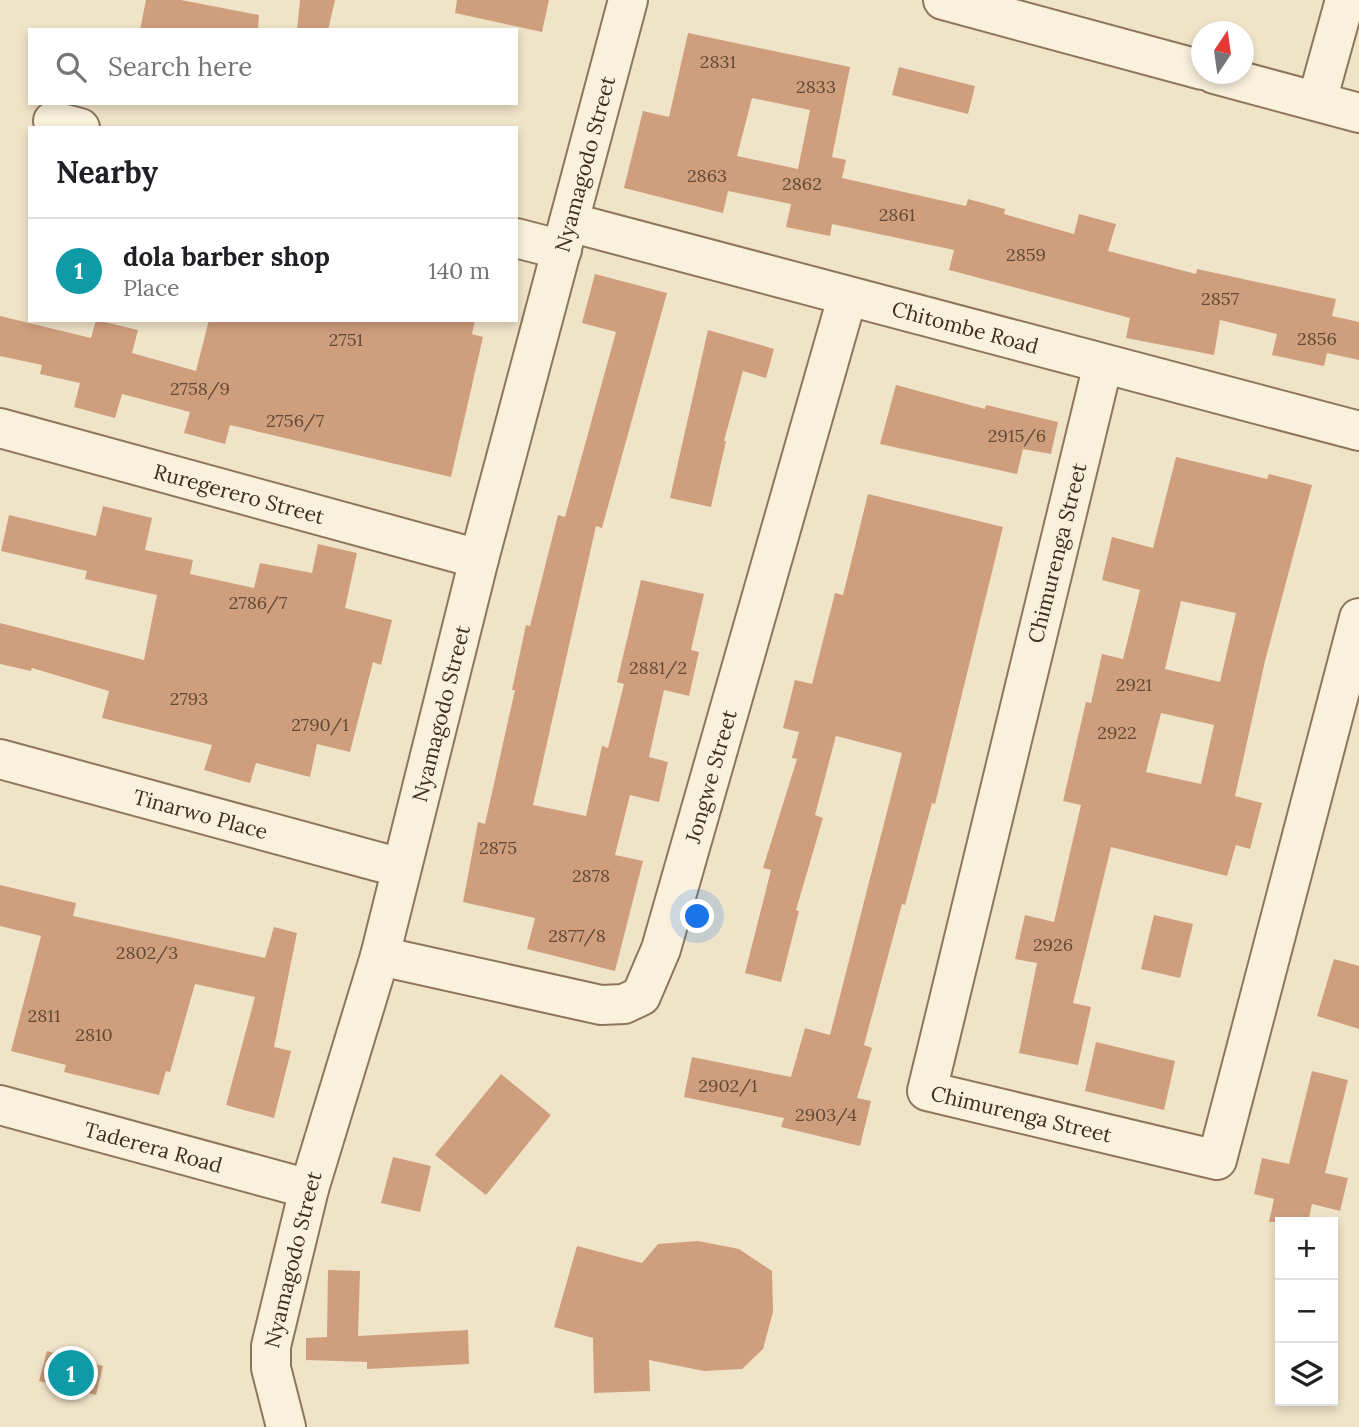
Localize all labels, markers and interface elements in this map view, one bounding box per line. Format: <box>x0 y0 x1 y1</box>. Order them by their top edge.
north arrow <box>1191 21 1254 84</box>
search box <box>28 28 518 105</box>
icon: search <box>52 48 90 86</box>
text: Search here <box>108 50 252 83</box>
house number: 2831 <box>700 50 736 73</box>
street label: Nyamagodo Street <box>548 72 621 255</box>
house number: 2833 <box>796 75 836 98</box>
text: Nearby <box>56 153 158 191</box>
house number: 2863 <box>687 164 727 187</box>
house number: 2862 <box>782 172 822 195</box>
house number: 2861 <box>879 203 915 226</box>
text: dola barber shop <box>123 240 330 273</box>
house number: 2859 <box>1006 243 1046 266</box>
text: 1 <box>74 256 84 285</box>
text: 140 m <box>428 256 490 285</box>
text: Place <box>123 273 180 302</box>
house number: 2857 <box>1201 287 1239 310</box>
street label: Chitombe Road <box>889 295 1042 359</box>
house number: 2856 <box>1297 327 1337 350</box>
house number: 2751 <box>329 328 363 351</box>
house number: 2758/9 <box>170 377 230 400</box>
house number: 2756/7 <box>266 409 324 432</box>
house number: 2915/6 <box>988 424 1046 447</box>
street label: Ruregerero Street <box>151 457 328 530</box>
street label: Chimurenga Street <box>1022 459 1093 646</box>
house number: 2786/7 <box>229 591 287 614</box>
street label: Nyamagodo Street <box>405 621 476 805</box>
house number: 2881/2 <box>629 656 687 679</box>
house number: 2921 <box>1116 673 1152 696</box>
house number: 2793 <box>170 687 208 710</box>
street label: Jongwe Street <box>678 705 743 847</box>
house number: 2790/1 <box>291 713 349 736</box>
house number: 2922 <box>1097 721 1137 744</box>
street label: Tinarwo Place <box>130 782 271 845</box>
house number: 2875 <box>479 836 517 859</box>
house number: 2878 <box>572 864 610 887</box>
your location <box>680 899 714 933</box>
house number: 2877/8 <box>548 924 606 947</box>
house number: 2926 <box>1033 933 1073 956</box>
house number: 2802/3 <box>116 941 178 964</box>
house number: 2811 <box>28 1004 60 1027</box>
house number: 2810 <box>75 1023 113 1046</box>
house number: 2902/1 <box>698 1074 758 1097</box>
street label: Chimurenga Street <box>928 1079 1115 1148</box>
house number: 2903/4 <box>795 1103 857 1126</box>
street label: Taderera Road <box>81 1115 226 1178</box>
street label: Nyamagodo Street <box>258 1167 327 1351</box>
map controls <box>1275 1217 1338 1406</box>
button: + <box>1275 1217 1338 1280</box>
button: − <box>1275 1280 1338 1343</box>
button: layers <box>1275 1343 1338 1406</box>
pin: 1 <box>48 1347 94 1399</box>

